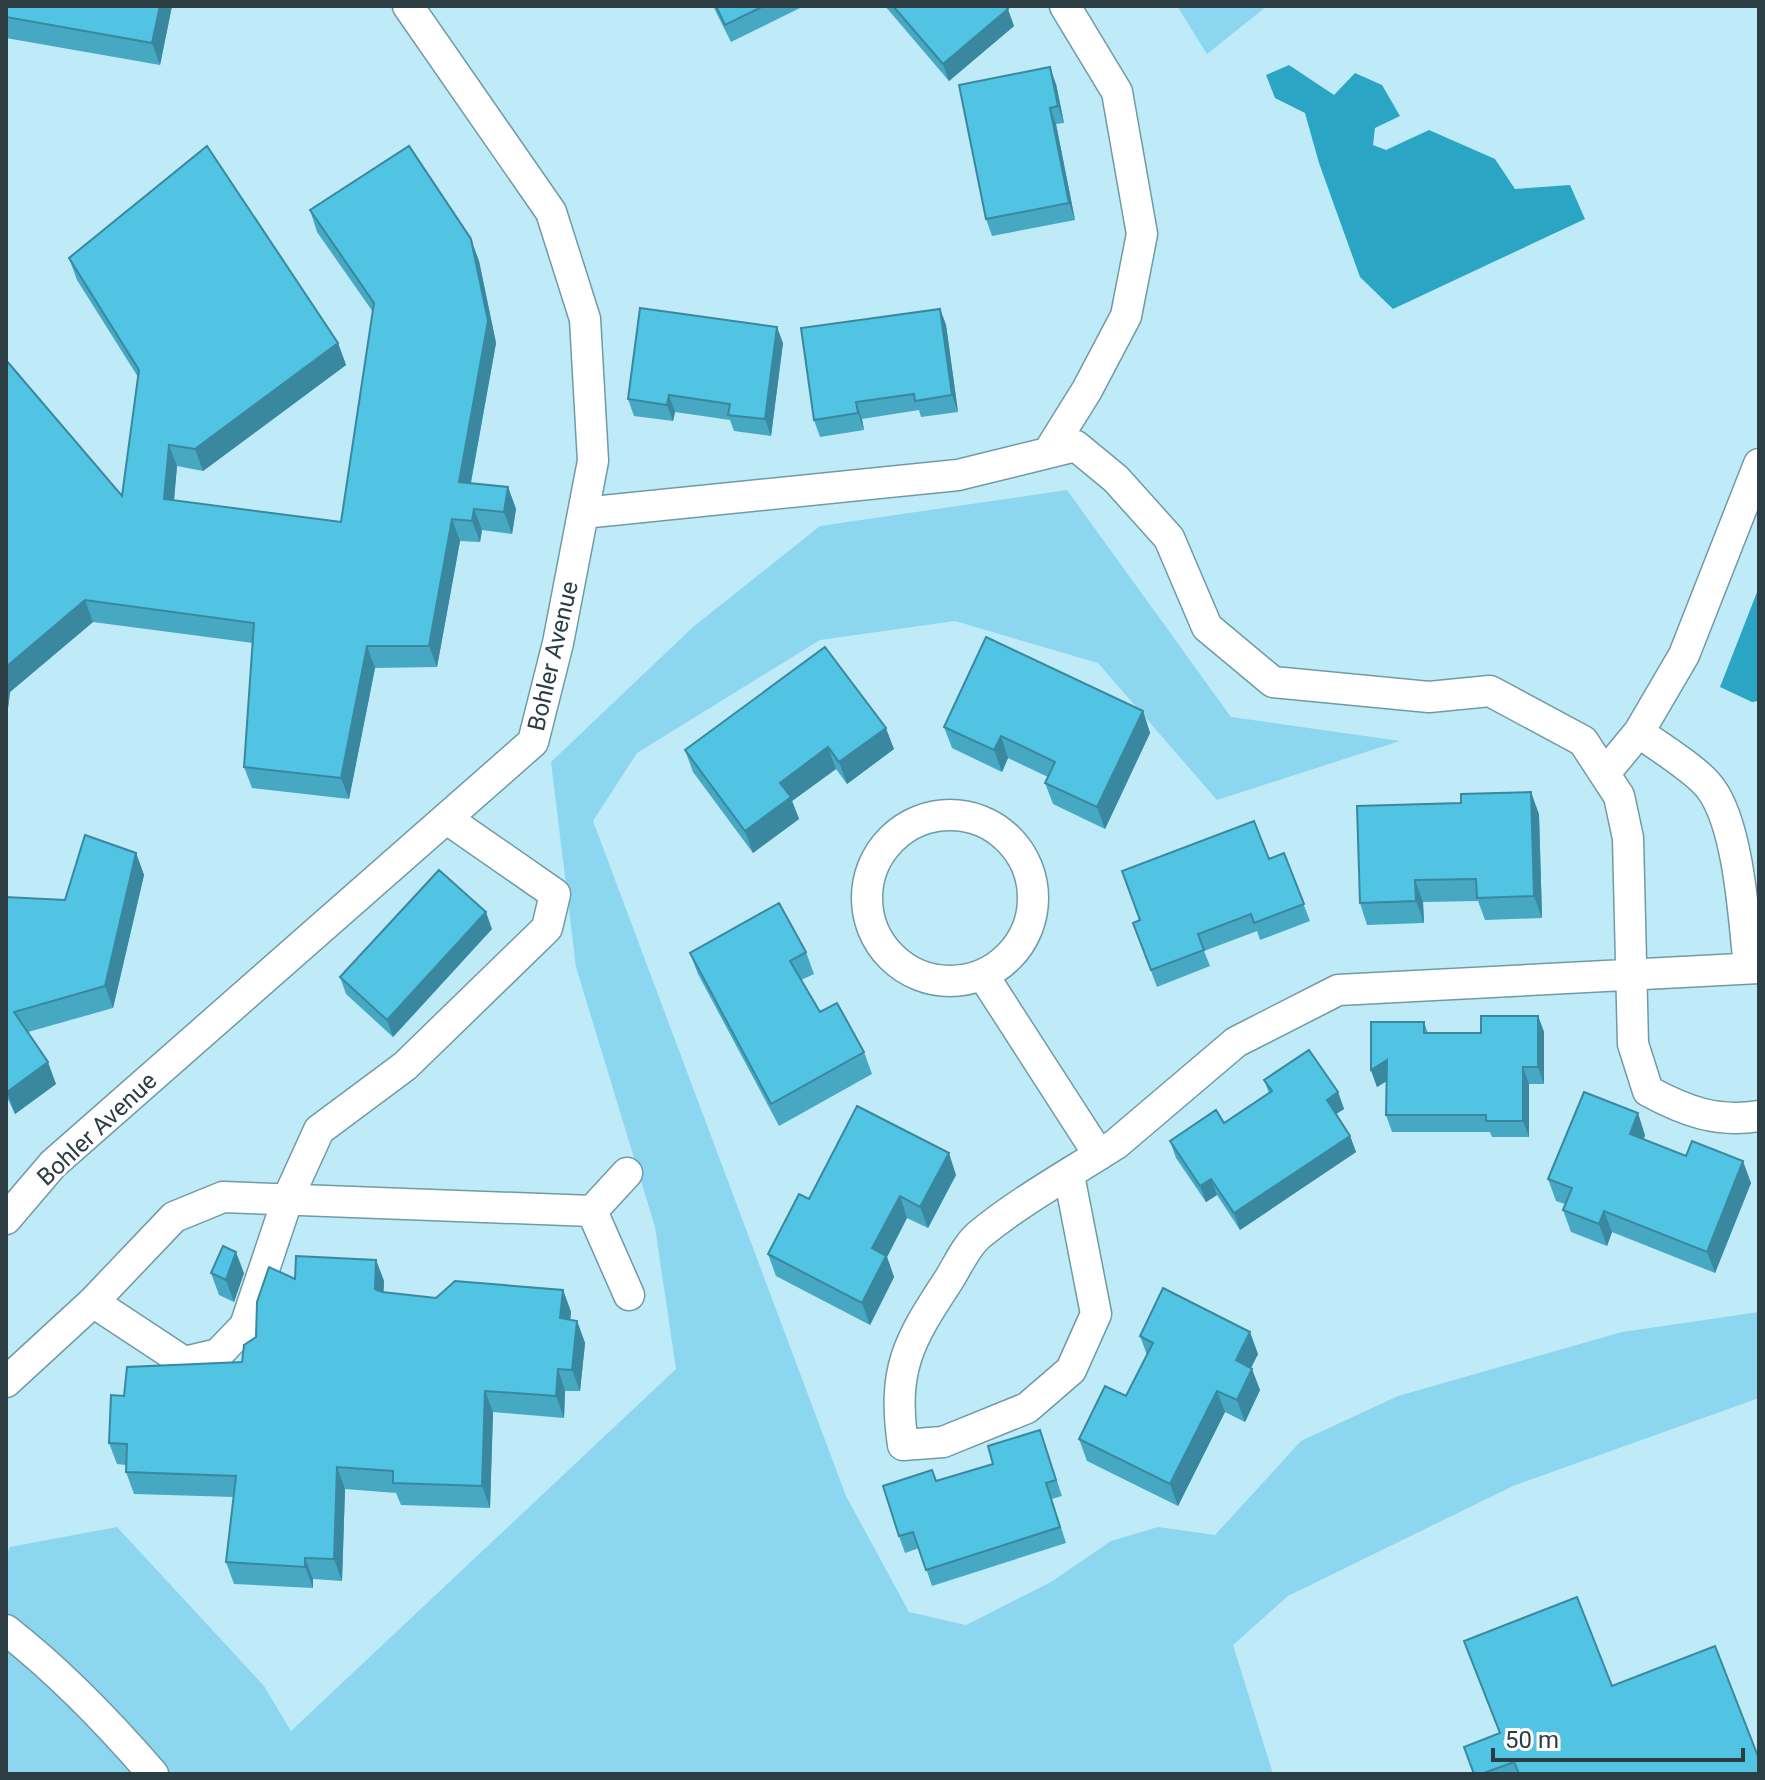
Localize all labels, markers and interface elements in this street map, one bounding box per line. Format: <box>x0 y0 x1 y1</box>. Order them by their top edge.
street label: Bohler Avenue <box>522 578 584 734</box>
street label: Bohler Avenue <box>32 1067 162 1191</box>
scale bar <box>1493 1712 1743 1762</box>
text: 50 m <box>1505 1726 1559 1754</box>

